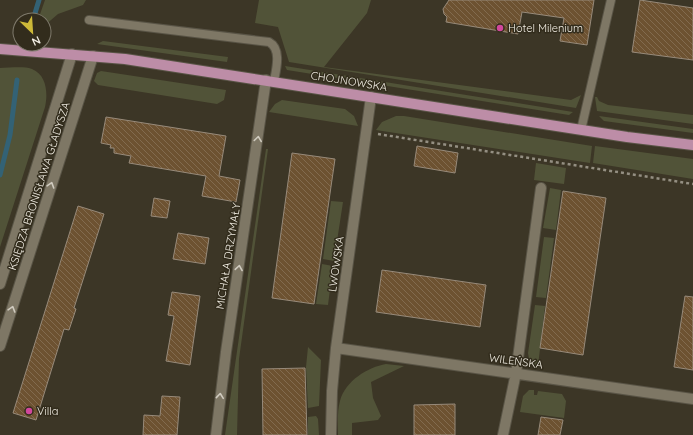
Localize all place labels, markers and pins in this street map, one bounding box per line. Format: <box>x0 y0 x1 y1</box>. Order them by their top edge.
place label: Hotel Milenium <box>508 21 583 35</box>
marker: Hotel Milenium <box>495 23 505 33</box>
place label: Villa <box>37 404 58 418</box>
marker: Villa <box>24 406 34 416</box>

